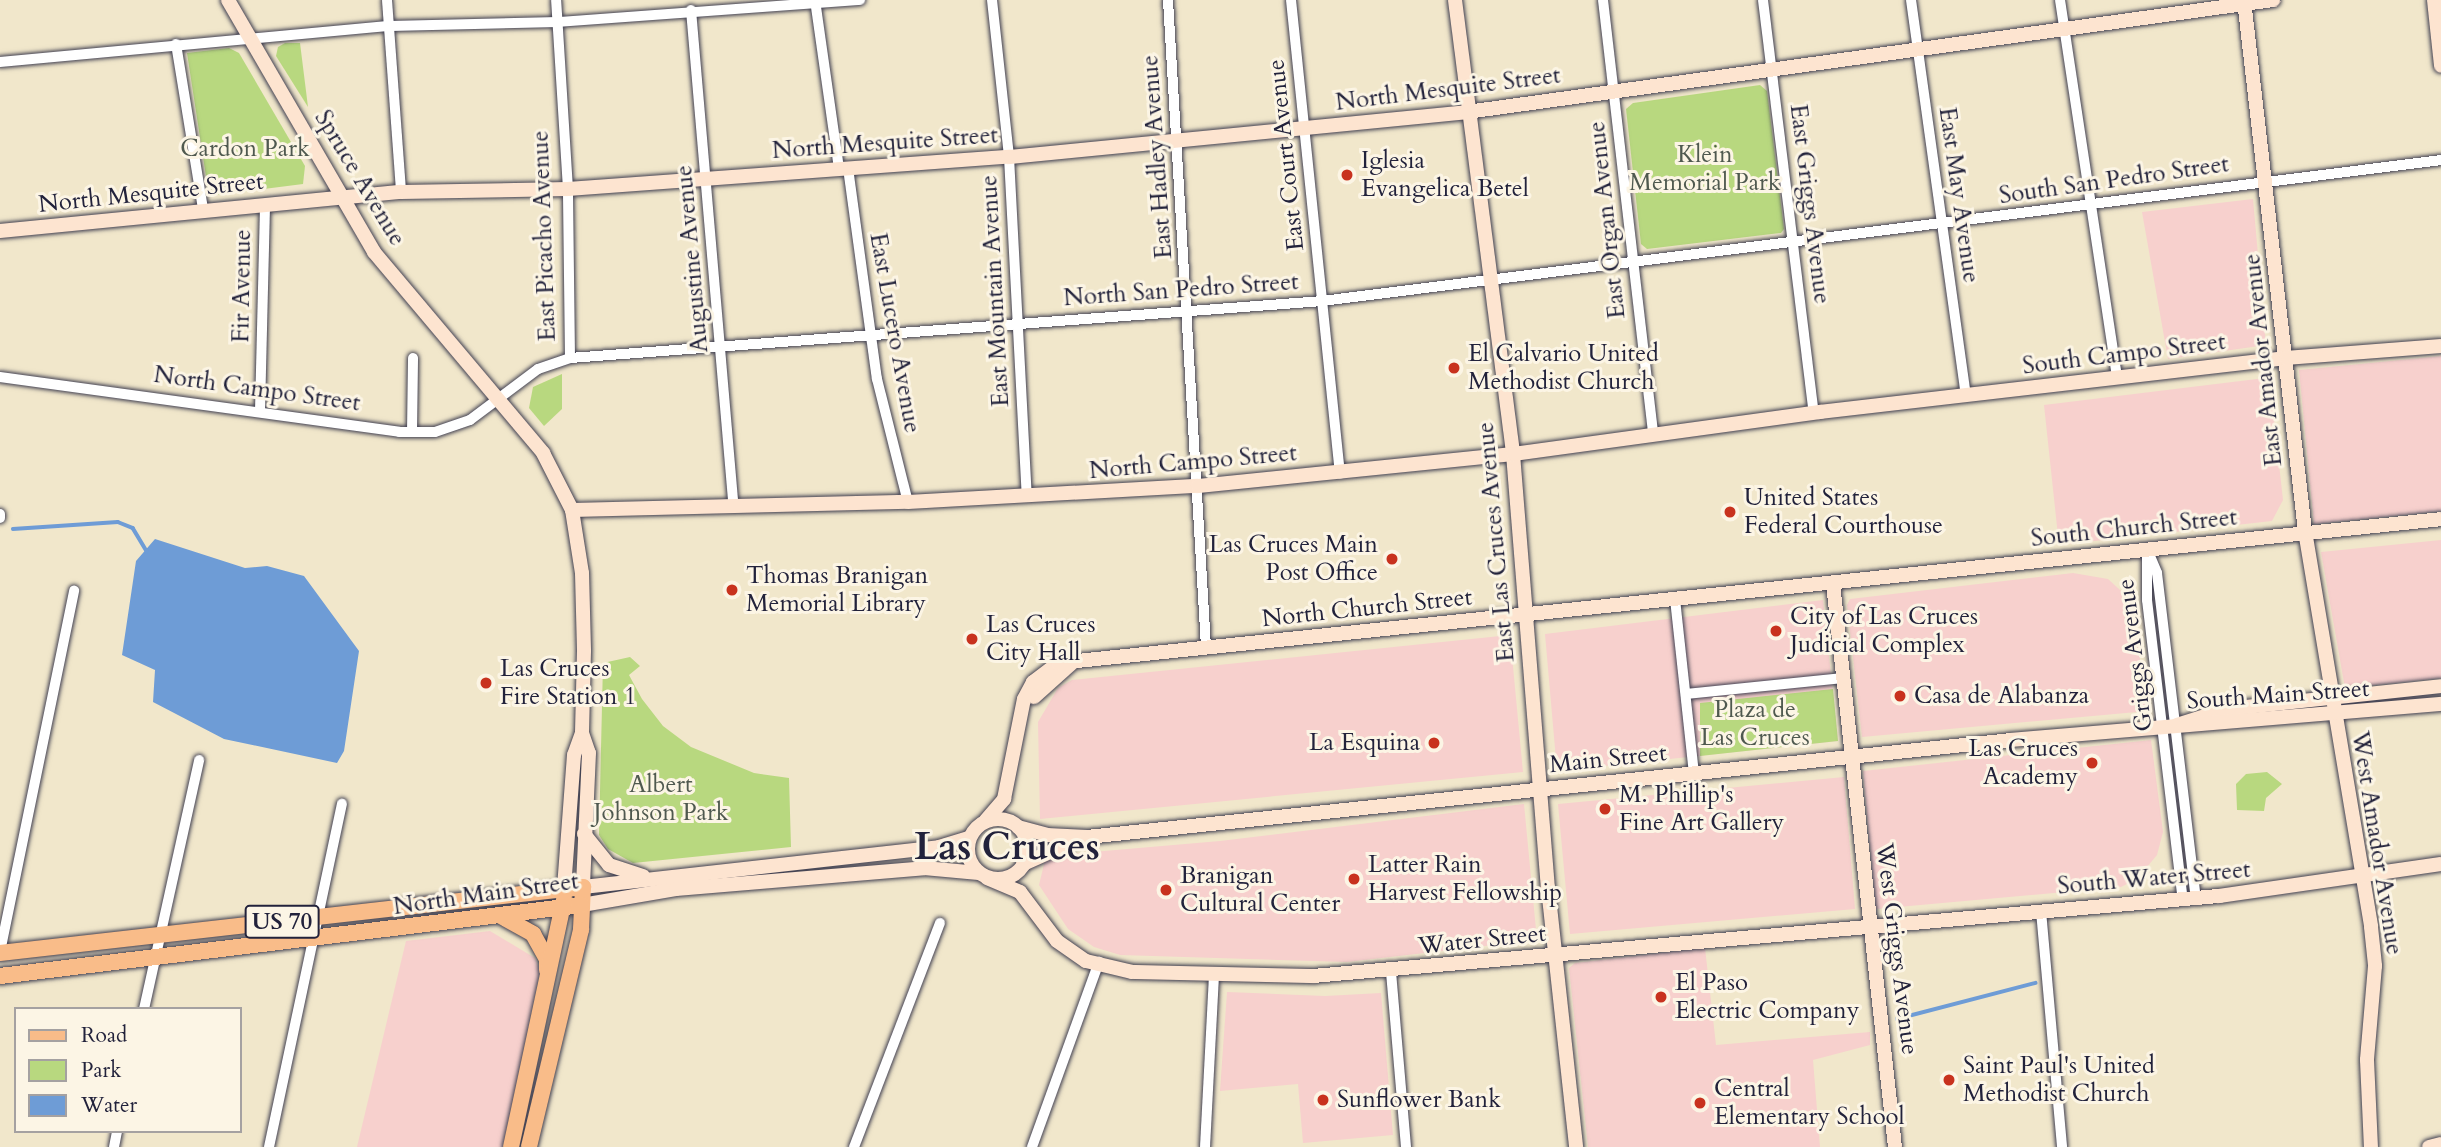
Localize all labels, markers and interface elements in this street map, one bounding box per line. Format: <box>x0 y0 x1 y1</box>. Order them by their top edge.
street label: East Hadley Avenue <box>1136 54 1178 260</box>
street label: East Court Avenue <box>1262 58 1310 252</box>
street label: North Mesquite Street <box>1334 61 1562 117</box>
street label: East Griggs Avenue <box>1783 103 1837 305</box>
street label: Spruce Avenue <box>308 105 412 251</box>
street label: East May Avenue <box>1932 105 1986 285</box>
street label: East Organ Avenue <box>1582 120 1632 320</box>
street label: North Mesquite Street <box>771 121 999 165</box>
street label: East Picacho Avenue <box>526 130 562 342</box>
park label: Cardon Park <box>180 135 310 163</box>
park label: Klein Memorial Park <box>1629 141 1781 197</box>
place label: Iglesia Evangelica Betel <box>1361 147 1529 203</box>
street label: South San Pedro Street <box>1997 150 2231 210</box>
street label: Augustine Avenue <box>669 164 715 354</box>
street label: North Mesquite Street <box>37 167 265 219</box>
marker: Iglesia Evangelica Betel <box>1339 167 1355 183</box>
street label: East Mountain Avenue <box>975 174 1015 408</box>
street label: Fir Avenue <box>227 229 257 343</box>
street label: East Lucero Avenue <box>863 231 927 435</box>
street label: East Amador Avenue <box>2238 252 2288 468</box>
street label: North San Pedro Street <box>1062 267 1300 313</box>
street label: South Campo Street <box>2021 327 2227 381</box>
place label: El Calvario United Methodist Church <box>1468 340 1659 396</box>
street label: North Campo Street <box>152 360 362 418</box>
marker: El Calvario United Methodist Church <box>1446 360 1462 376</box>
street label: East Las Cruces Avenue <box>1471 421 1521 663</box>
street label: North Campo Street <box>1088 439 1298 485</box>
place label: United States Federal Courthouse <box>1744 484 1943 540</box>
street label: South Church Street <box>2030 503 2238 553</box>
marker: United States Federal Courthouse <box>1722 504 1738 520</box>
place label: Las Cruces Main Post Office <box>1209 531 1378 587</box>
marker: Las Cruces Main Post Office <box>1384 551 1400 567</box>
place label: Thomas Branigan Memorial Library <box>746 562 928 618</box>
street label: Griggs Avenue <box>2111 577 2159 733</box>
marker: Thomas Branigan Memorial Library <box>724 582 740 598</box>
street label: North Church Street <box>1260 583 1474 633</box>
place label: City of Las Cruces Judicial Complex <box>1790 603 1978 659</box>
place label: Las Cruces City Hall <box>986 611 1096 667</box>
marker: City of Las Cruces Judicial Complex <box>1768 623 1784 639</box>
marker: Las Cruces City Hall <box>964 631 980 647</box>
place label: Las Cruces Fire Station 1 <box>500 655 636 711</box>
street label: South Main Street <box>2186 674 2370 716</box>
marker: Las Cruces Fire Station 1 <box>478 675 494 691</box>
place label: Casa de Alabanza <box>1914 682 2089 710</box>
marker: Casa de Alabanza <box>1892 688 1908 704</box>
park label: Plaza de Las Cruces <box>1700 696 1810 752</box>
place label: La Esquina <box>1309 729 1420 757</box>
street label: West Amador Avenue <box>2345 729 2409 957</box>
marker: La Esquina <box>1426 735 1442 751</box>
place label: Las Cruces Academy <box>1968 735 2078 791</box>
street label: Main Street <box>1548 739 1668 779</box>
marker: Las Cruces Academy <box>2084 755 2100 771</box>
park label: Albert Johnson Park <box>593 771 729 827</box>
place label: M. Phillip's Fine Art Gallery <box>1619 781 1784 837</box>
marker: M. Phillip's Fine Art Gallery <box>1597 801 1613 817</box>
district label: Las Cruces <box>914 825 1100 871</box>
street label: West Griggs Avenue <box>1870 841 1924 1057</box>
place label: Latter Rain Harvest Fellowship <box>1368 851 1562 907</box>
street label: South Water Street <box>2056 855 2252 901</box>
place label: Branigan Cultural Center <box>1180 862 1340 918</box>
street label: North Main Street <box>391 867 581 921</box>
marker: Latter Rain Harvest Fellowship <box>1346 871 1362 887</box>
marker: Branigan Cultural Center <box>1158 882 1174 898</box>
road number: US 70 <box>244 903 320 942</box>
street label: Water Street <box>1417 919 1547 961</box>
place label: El Paso Electric Company <box>1675 969 1859 1025</box>
marker: El Paso Electric Company <box>1653 989 1669 1005</box>
legend <box>14 1007 242 1133</box>
text: Road <box>81 1021 127 1050</box>
place label: Saint Paul's United Methodist Church <box>1963 1052 2155 1108</box>
text: Park <box>81 1056 121 1085</box>
marker: Saint Paul's United Methodist Church <box>1941 1072 1957 1088</box>
place label: Central Elementary School <box>1714 1075 1905 1131</box>
place label: Sunflower Bank <box>1337 1086 1501 1114</box>
text: Water <box>81 1091 137 1120</box>
marker: Sunflower Bank <box>1315 1092 1331 1108</box>
marker: Central Elementary School <box>1692 1095 1708 1111</box>

